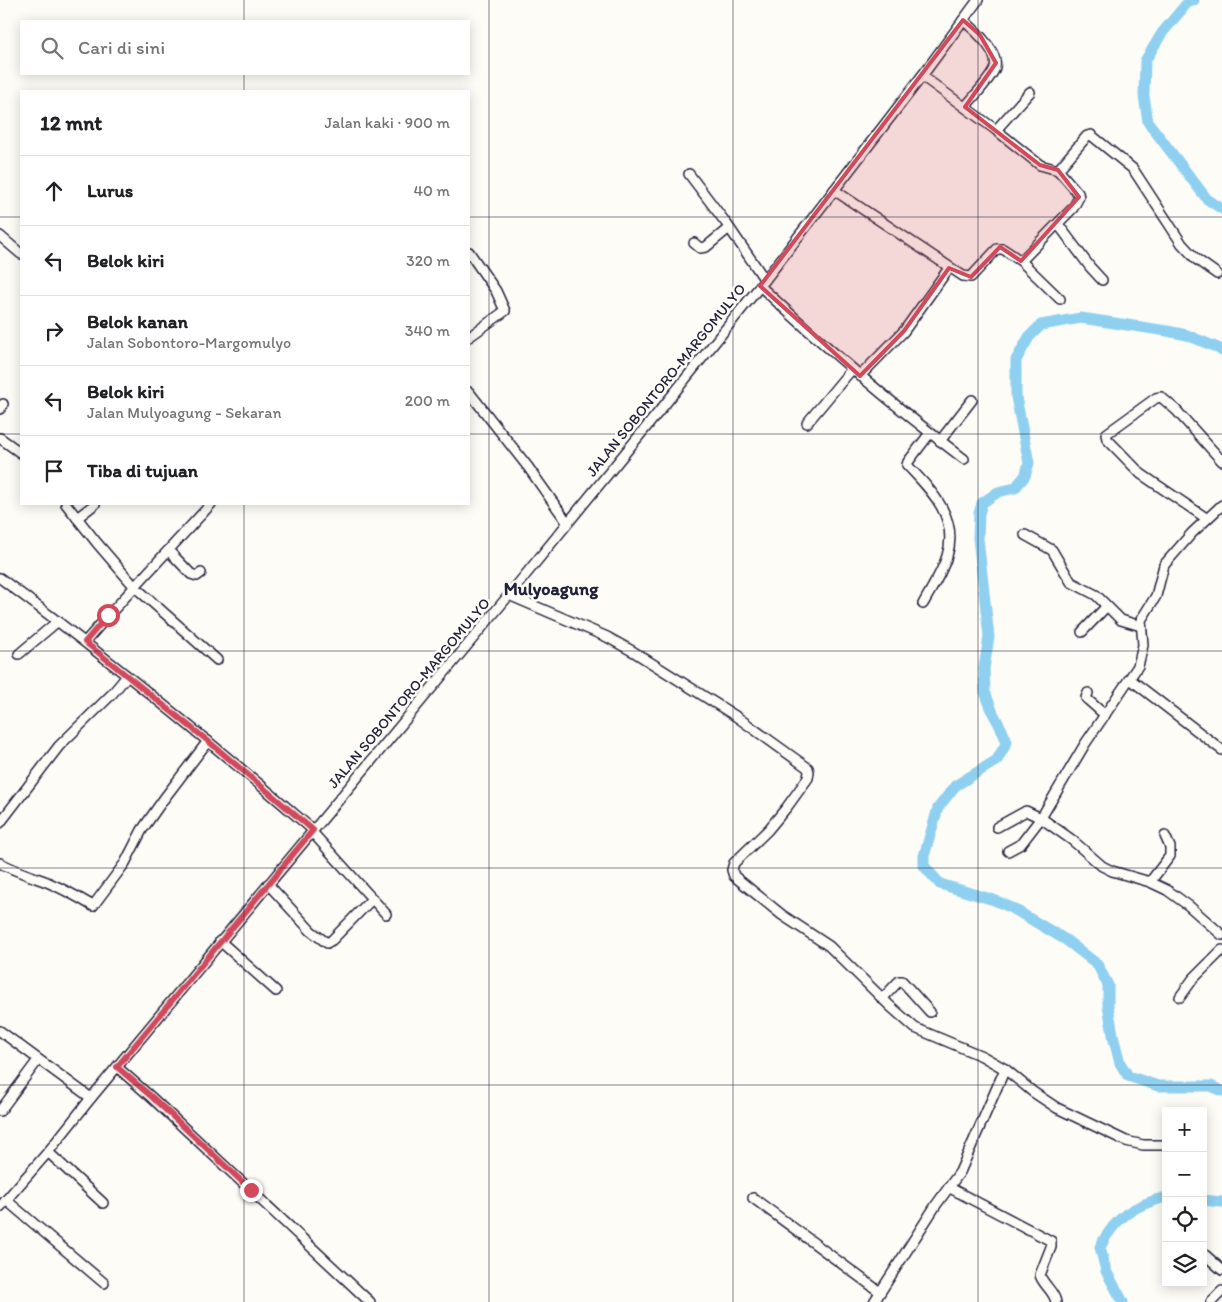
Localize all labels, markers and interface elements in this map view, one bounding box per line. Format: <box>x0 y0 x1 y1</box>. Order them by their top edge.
search box <box>20 20 470 75</box>
icon: search <box>38 34 66 62</box>
text: Cari di sini <box>78 36 165 59</box>
text: 12 mnt <box>40 110 102 135</box>
text: Jalan kaki · 900 m <box>325 113 450 132</box>
icon: ahead <box>40 177 68 205</box>
text: Lurus <box>87 179 133 202</box>
text: 40 m <box>413 181 450 200</box>
icon: left <box>40 247 68 275</box>
text: Belok kiri <box>87 249 164 272</box>
text: 320 m <box>406 251 450 270</box>
street label: JALAN SOBONTORO-MARGOMULYO <box>583 280 749 480</box>
text: Belok kanan <box>87 310 188 333</box>
icon: right <box>40 317 68 345</box>
text: 340 m <box>405 321 450 340</box>
text: Jalan Sobontoro-Margomulyo <box>87 333 291 352</box>
text: Belok kiri <box>87 380 164 403</box>
icon: left <box>40 387 68 415</box>
text: 200 m <box>405 391 450 410</box>
text: Jalan Mulyoagung - Sekaran <box>87 403 282 422</box>
icon: arrive <box>40 457 68 485</box>
text: Tiba di tujuan <box>87 459 198 482</box>
district label: Mulyoagung <box>504 578 599 600</box>
street label: JALAN SOBONTORO-MARGOMULYO <box>324 594 494 792</box>
route start <box>97 604 120 627</box>
map controls <box>1162 1107 1207 1287</box>
button: + <box>1162 1107 1207 1152</box>
button: − <box>1162 1152 1207 1197</box>
route end <box>240 1179 263 1202</box>
button: locate <box>1162 1197 1207 1242</box>
button: layers <box>1162 1242 1207 1287</box>

